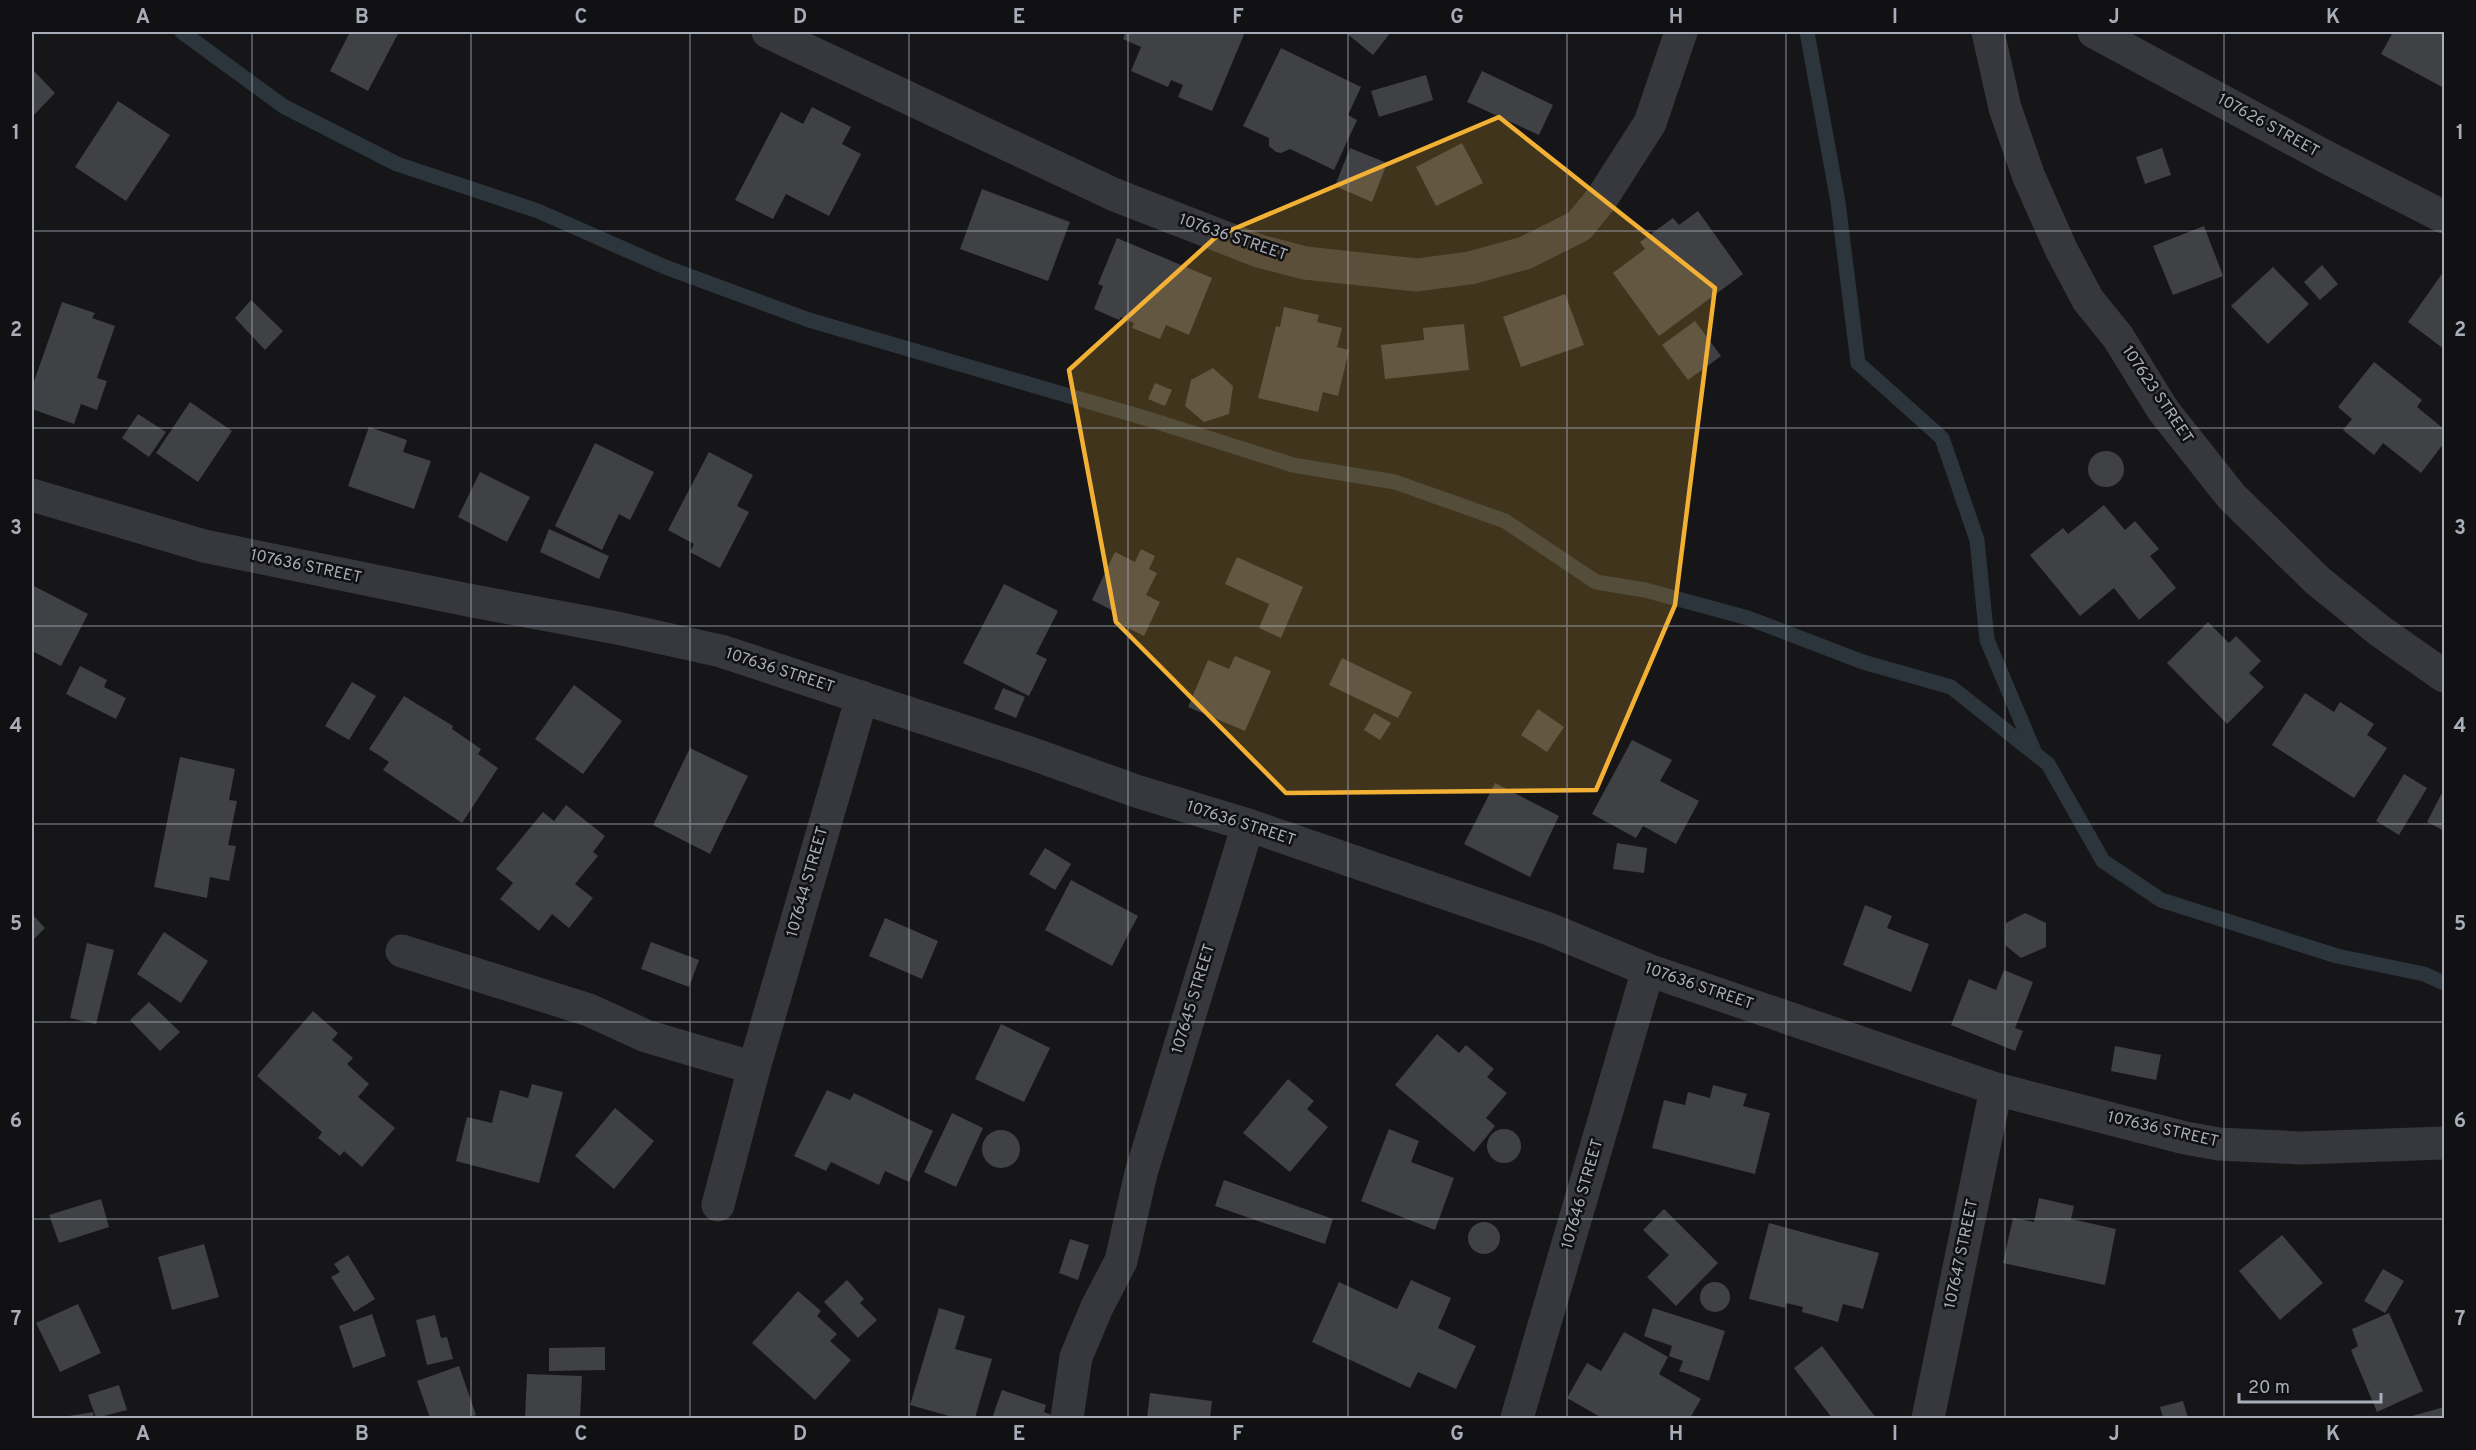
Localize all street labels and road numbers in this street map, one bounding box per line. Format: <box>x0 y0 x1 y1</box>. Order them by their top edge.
street label: 107626 STREET <box>2214 90 2322 162</box>
street label: 107636 STREET <box>1176 210 1290 266</box>
street label: 107623 STREET <box>2117 342 2197 448</box>
street label: 107636 STREET <box>248 545 364 589</box>
street label: 107636 STREET <box>723 644 837 698</box>
street label: 107636 STREET <box>1184 797 1298 851</box>
street label: 107644 STREET <box>783 824 833 940</box>
street label: 107645 STREET <box>1168 942 1220 1056</box>
street label: 107636 STREET <box>1642 959 1756 1015</box>
street label: 107636 STREET <box>2106 1108 2220 1152</box>
street label: 107646 STREET <box>1558 1137 1608 1251</box>
street label: 107647 STREET <box>1941 1197 1983 1311</box>

